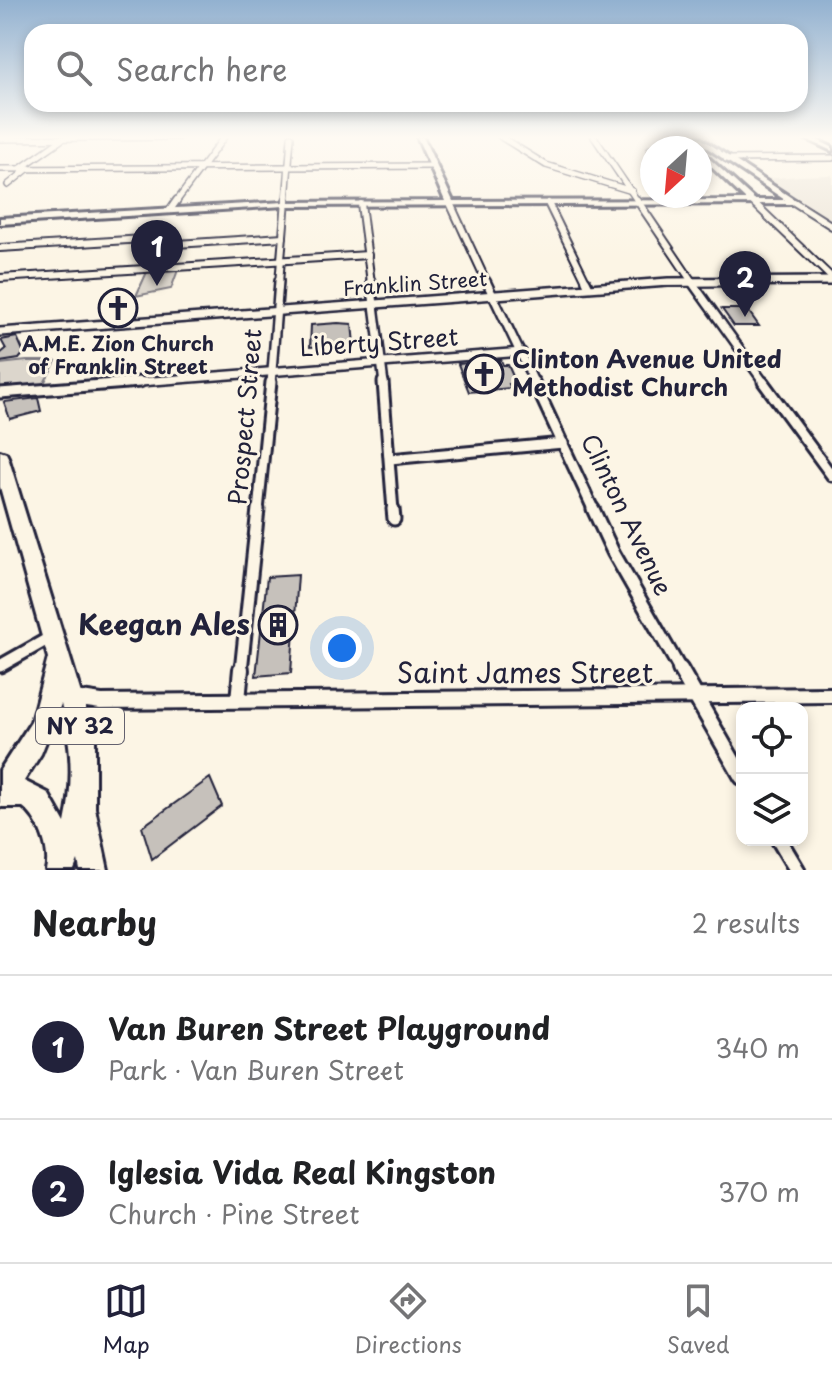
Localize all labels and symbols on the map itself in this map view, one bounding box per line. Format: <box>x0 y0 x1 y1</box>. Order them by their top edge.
north arrow <box>640 136 712 208</box>
pin: 1 <box>131 220 183 286</box>
pin: 2 <box>719 251 771 317</box>
street label: Franklin Street <box>342 263 488 303</box>
church icon: A.M.E. Zion Church of Franklin Street <box>97 287 139 329</box>
street label: Liberty Street <box>298 317 460 365</box>
street label: Prospect Street <box>218 327 270 507</box>
place label: A.M.E. Zion Church of Franklin Street <box>22 328 214 381</box>
place label: Clinton Avenue United Methodist Church <box>512 340 782 404</box>
church icon: Clinton Avenue United Methodist Church <box>463 353 505 395</box>
street label: Clinton Avenue <box>573 427 683 601</box>
place label: Keegan Ales <box>78 602 250 645</box>
building icon: Keegan Ales <box>257 604 299 646</box>
your location <box>322 628 362 668</box>
street label: Saint James Street <box>397 650 653 693</box>
road number: NY 32 <box>36 708 124 744</box>

